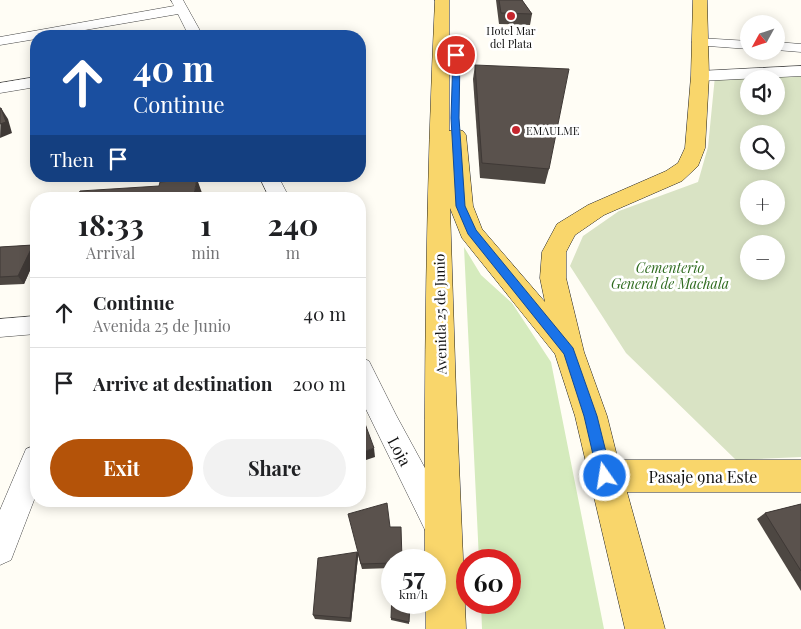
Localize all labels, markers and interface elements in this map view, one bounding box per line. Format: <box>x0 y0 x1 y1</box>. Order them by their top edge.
marker: Hotel Mar del Plata <box>505 10 517 22</box>
north arrow <box>740 15 785 60</box>
map controls <box>740 15 785 280</box>
place label: Hotel Mar del Plata <box>486 23 536 51</box>
pin <box>435 34 477 76</box>
icon: arrive <box>442 41 470 69</box>
text: 40 m <box>133 44 214 91</box>
icon: ahead <box>50 50 115 115</box>
button: sound <box>740 70 785 115</box>
text: Continue <box>133 89 225 119</box>
place label: EMAULME <box>526 123 580 138</box>
marker: EMAULME <box>510 124 522 136</box>
button: search <box>740 125 785 170</box>
icon: arrive <box>104 145 132 173</box>
text: Then <box>50 146 94 172</box>
button: + <box>740 180 785 225</box>
text: 18:33 <box>78 204 144 244</box>
text: 1 <box>200 204 211 244</box>
text: 240 <box>268 204 318 244</box>
button: − <box>740 235 785 280</box>
text: Arrival <box>86 242 135 263</box>
text: min <box>191 242 220 263</box>
text: m <box>286 242 300 263</box>
street label: Avenida 25 de Junio <box>429 253 451 375</box>
park label: Cementerio General de Machala <box>611 258 729 293</box>
text: Continue <box>93 289 174 315</box>
icon: ahead <box>50 299 78 327</box>
text: 40 m <box>304 300 346 326</box>
text: Avenida 25 de Junio <box>93 315 231 336</box>
icon: arrive <box>50 369 78 397</box>
text: Arrive at destination <box>93 370 273 396</box>
text: 200 m <box>292 370 346 396</box>
street label: Loja <box>384 433 416 469</box>
button: Exit <box>50 439 193 497</box>
button: Share <box>203 439 346 497</box>
position arrow <box>578 449 630 501</box>
street label: Pasaje 9na Este <box>649 466 757 487</box>
speed limit sign: 60 <box>456 549 521 614</box>
text: 57 <box>402 559 425 592</box>
text: km/h <box>399 586 428 602</box>

